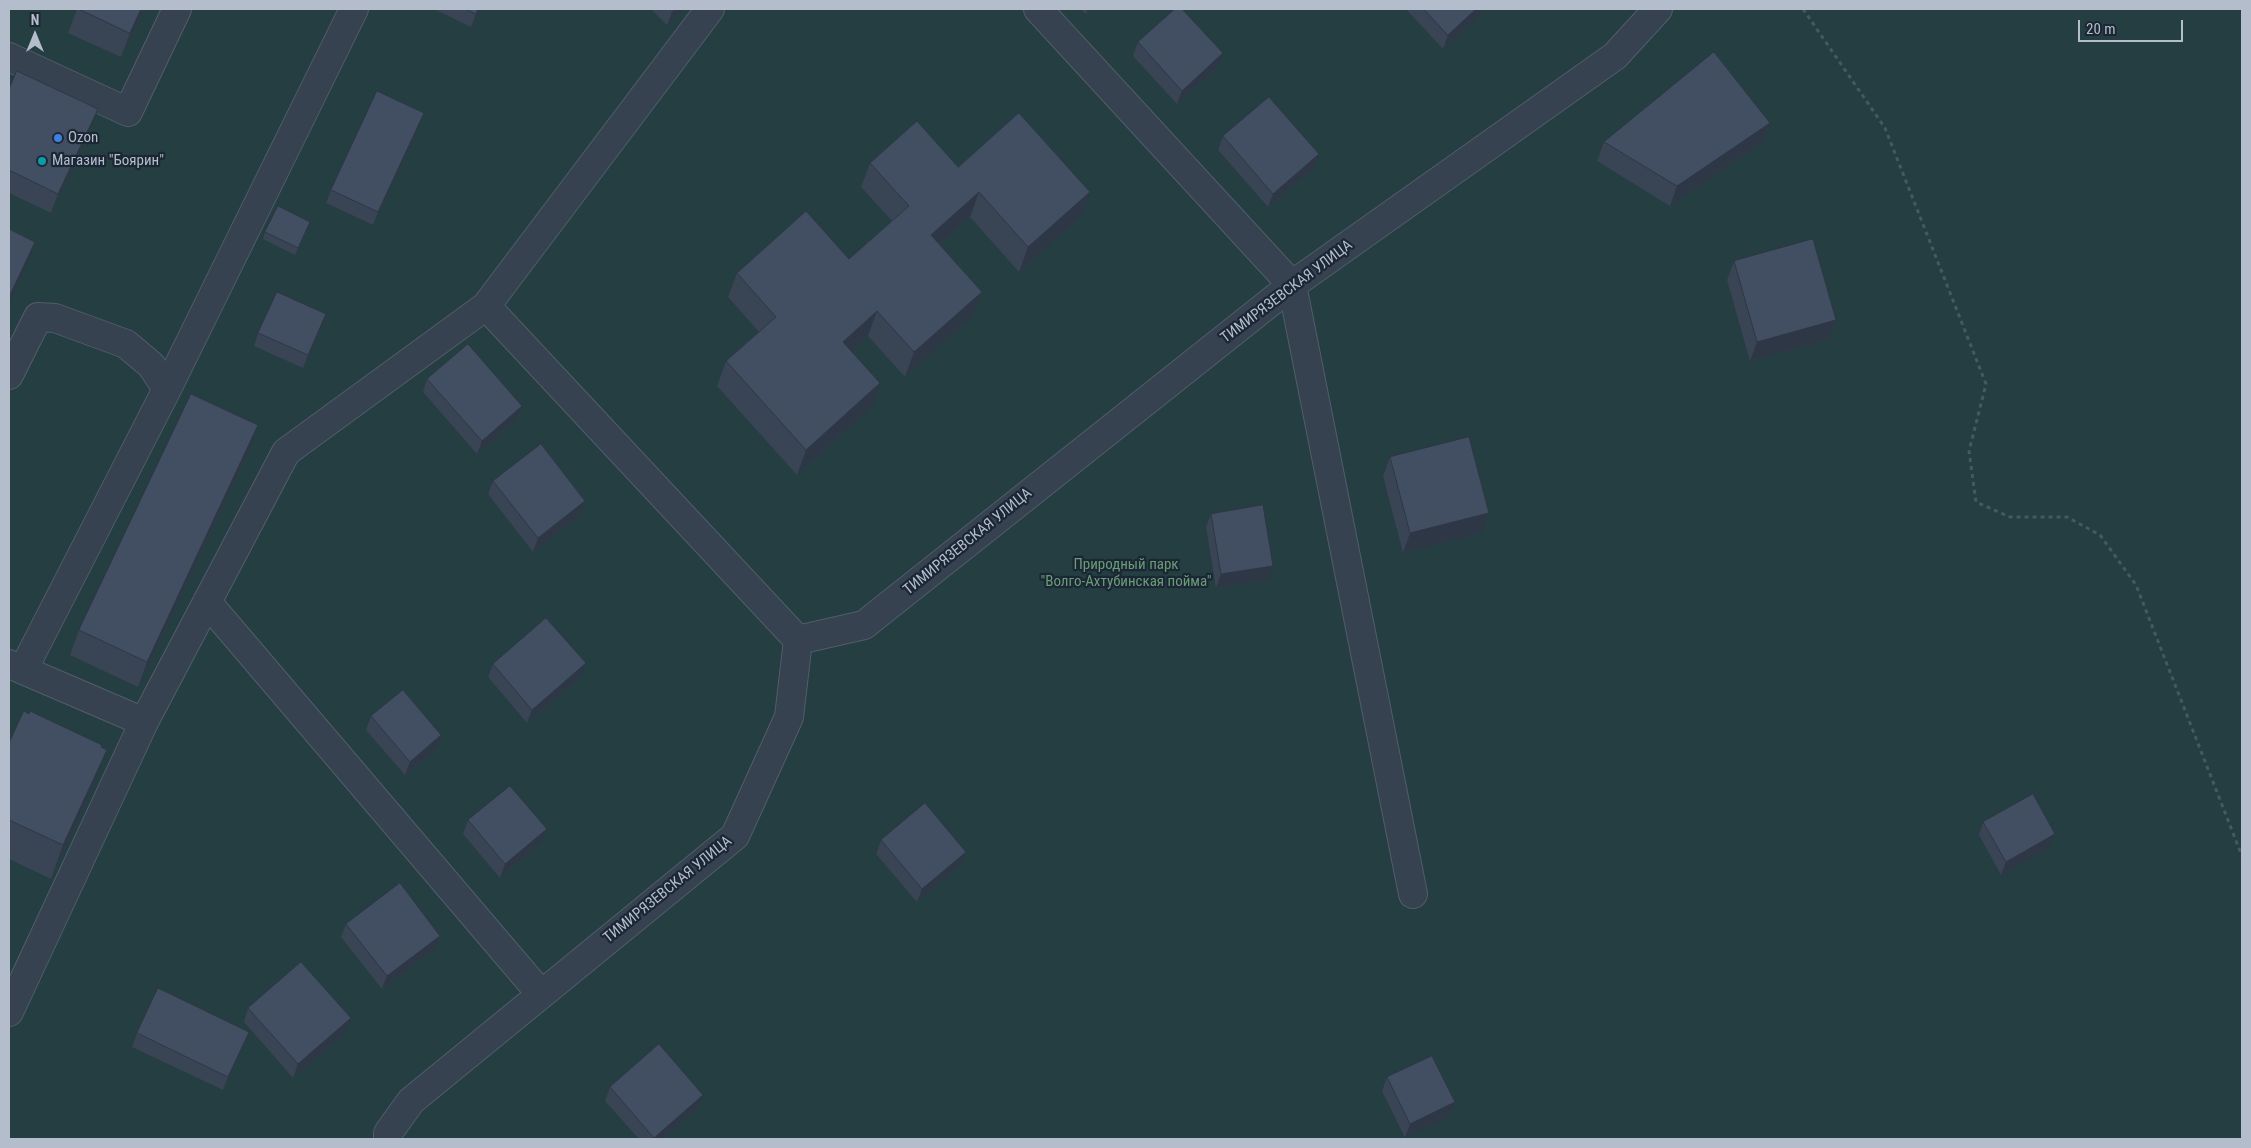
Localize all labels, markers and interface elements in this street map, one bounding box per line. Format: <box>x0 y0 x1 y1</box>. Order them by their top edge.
north arrow <box>10 10 60 60</box>
scale bar <box>2081 10 2186 42</box>
text: N <box>31 12 39 28</box>
text: 20 m <box>2086 20 2116 38</box>
place label: Ozon <box>68 129 98 147</box>
marker: Ozon <box>52 132 64 144</box>
place label: Магазин "Боярин" <box>52 152 164 170</box>
marker: Магазин "Боярин" <box>36 155 48 167</box>
street label: ТИМИРЯЗЕВСКАЯ УЛИЦА <box>1218 237 1356 347</box>
street label: ТИМИРЯЗЕВСКАЯ УЛИЦА <box>900 485 1036 599</box>
park label: Природный парк "Волго-Ахтубинская пойма" <box>1040 556 1212 591</box>
street label: ТИМИРЯЗЕВСКАЯ УЛИЦА <box>600 833 736 947</box>

